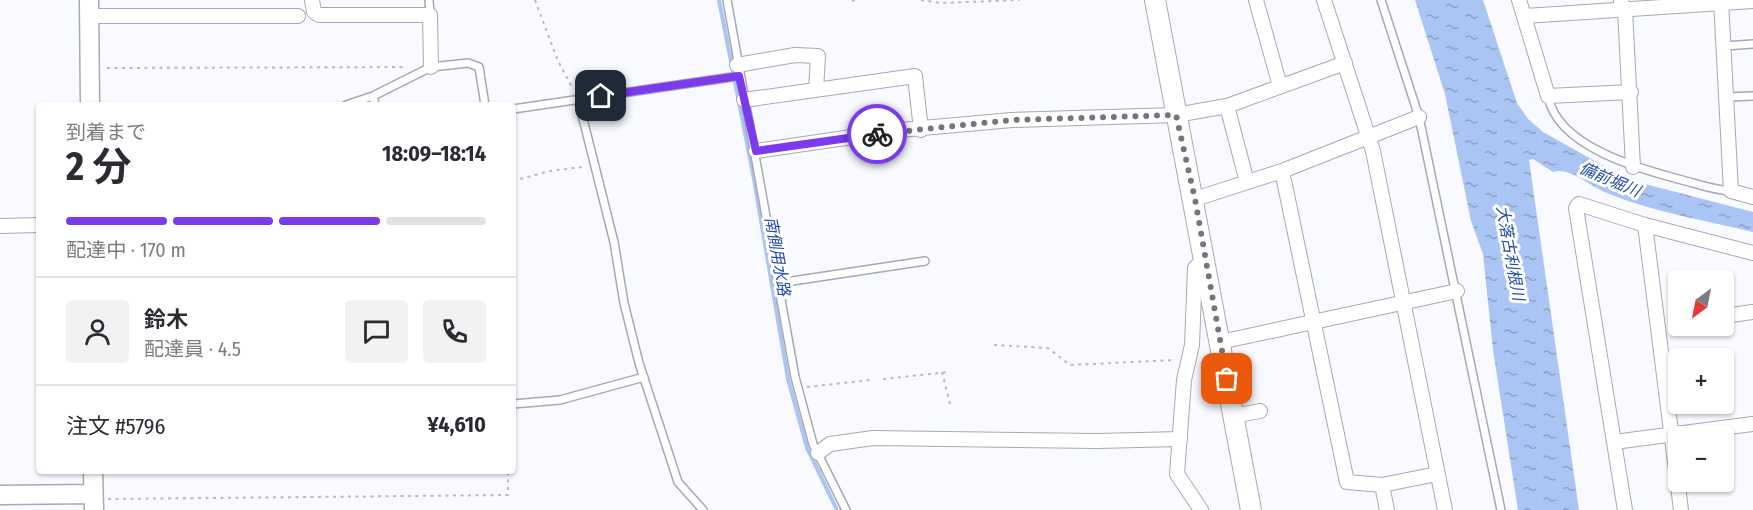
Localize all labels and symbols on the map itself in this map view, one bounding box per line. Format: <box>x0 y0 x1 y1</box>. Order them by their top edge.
pin <box>575 70 626 121</box>
courier <box>847 104 907 164</box>
water label: 備前堀川 <box>1577 158 1645 201</box>
water label: 大落古利根川 <box>1493 204 1529 304</box>
water label: 南側用水路 <box>761 215 794 299</box>
north arrow <box>1668 270 1734 336</box>
pin <box>1201 353 1252 404</box>

